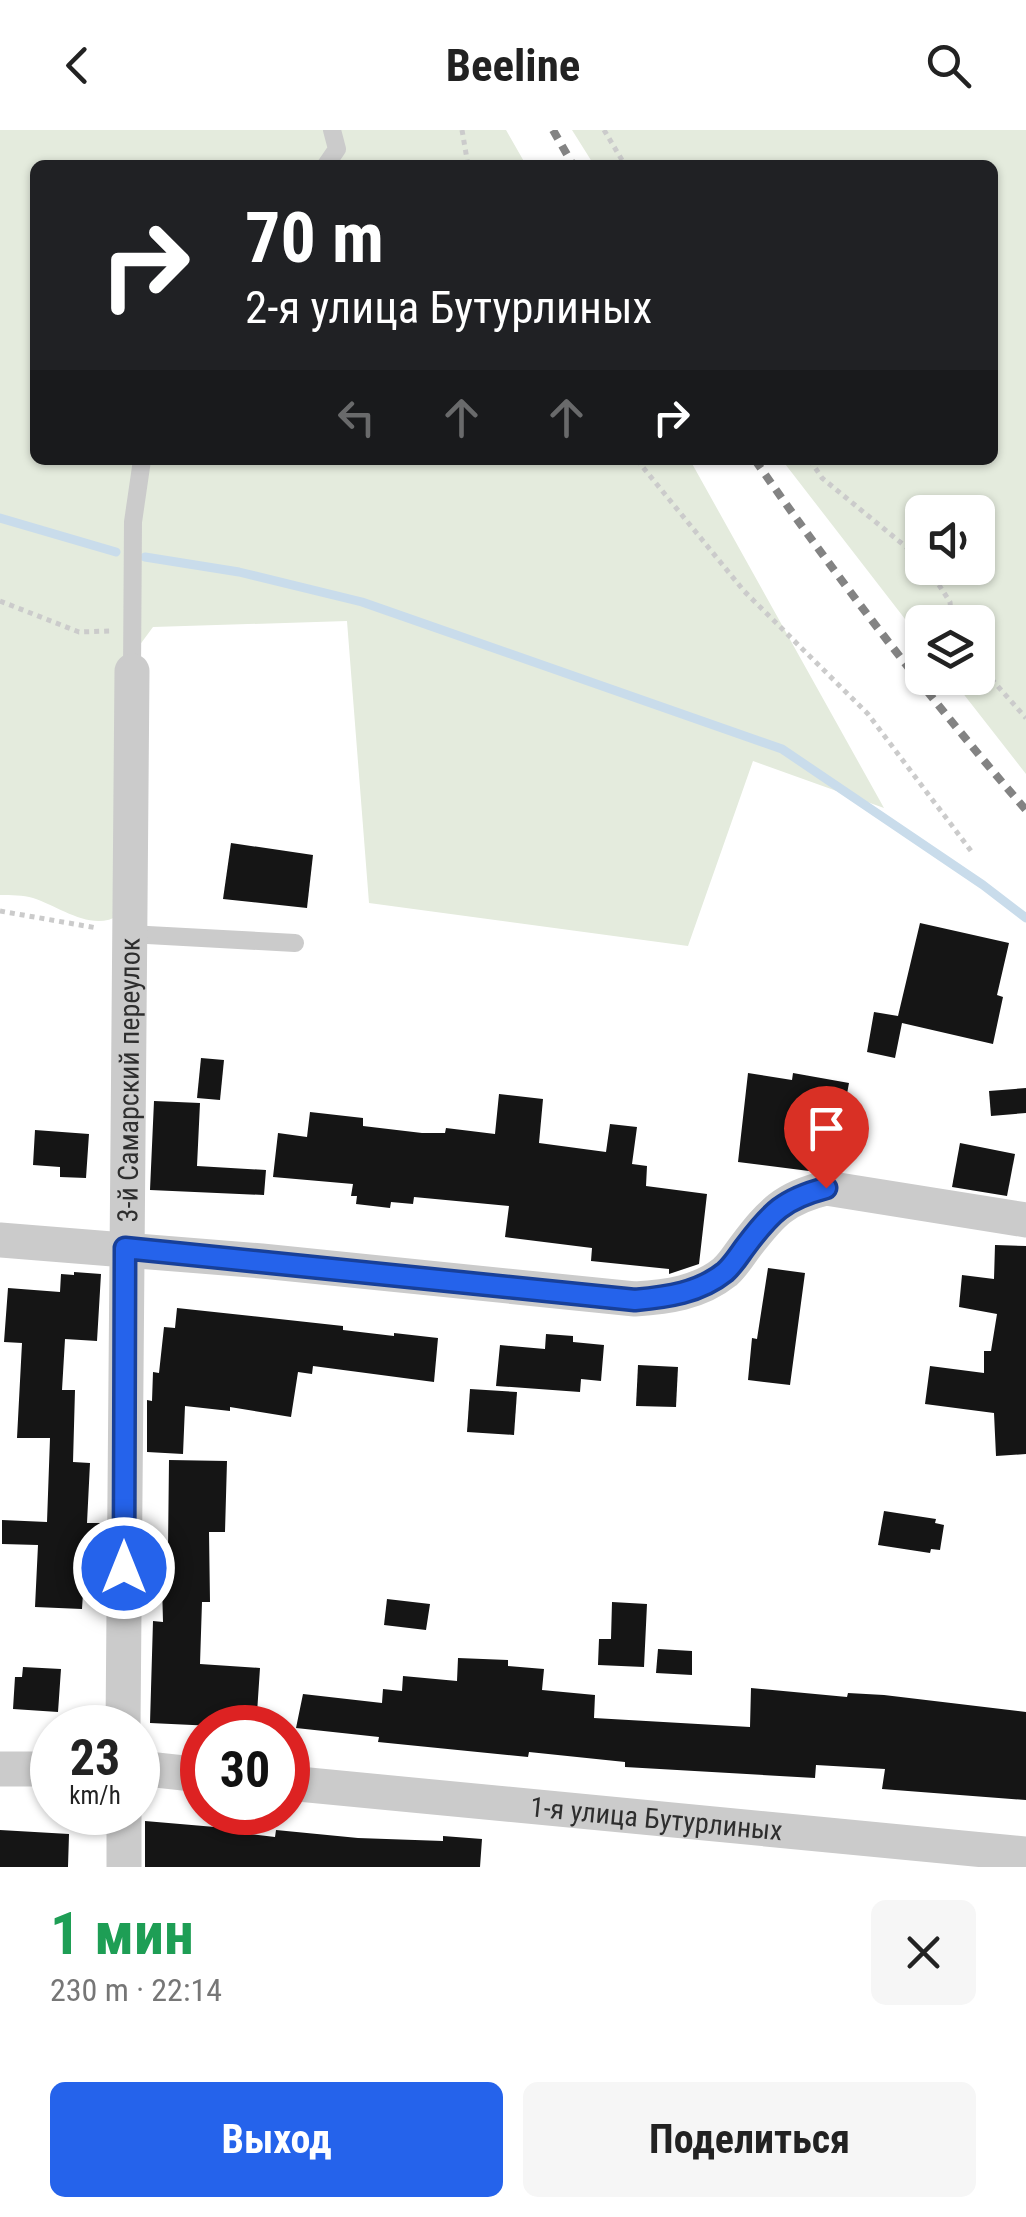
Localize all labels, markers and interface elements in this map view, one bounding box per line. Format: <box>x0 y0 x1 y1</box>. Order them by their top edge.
icon: back <box>50 38 105 93</box>
icon: search <box>921 38 976 93</box>
text: Beeline <box>446 39 580 92</box>
text: 70 m <box>245 197 384 279</box>
icon: right <box>80 200 210 330</box>
text: 2-я улица Бутурлиных <box>245 281 652 334</box>
icon: left <box>329 390 384 445</box>
icon: ahead <box>434 390 489 445</box>
icon: ahead <box>539 390 594 445</box>
icon: right <box>644 390 699 445</box>
map controls <box>905 495 995 695</box>
button: sound <box>905 495 995 585</box>
button: layers <box>905 605 995 695</box>
street label: 3-й Самарский переулок <box>111 938 147 1222</box>
pin <box>784 1086 869 1189</box>
icon: arrive <box>799 1101 854 1156</box>
position arrow <box>72 1516 176 1620</box>
speed limit sign: 30 <box>180 1705 310 1835</box>
text: 23 <box>70 1729 120 1787</box>
text: km/h <box>69 1781 121 1810</box>
street label: 1-я улица Бутурлиных <box>528 1790 784 1847</box>
text: 1 мин <box>50 1898 194 1969</box>
button: close <box>871 1900 976 2005</box>
text: 230 m · 22:14 <box>50 1971 222 2009</box>
button: Выход <box>50 2082 503 2197</box>
button: Поделиться <box>523 2082 976 2197</box>

